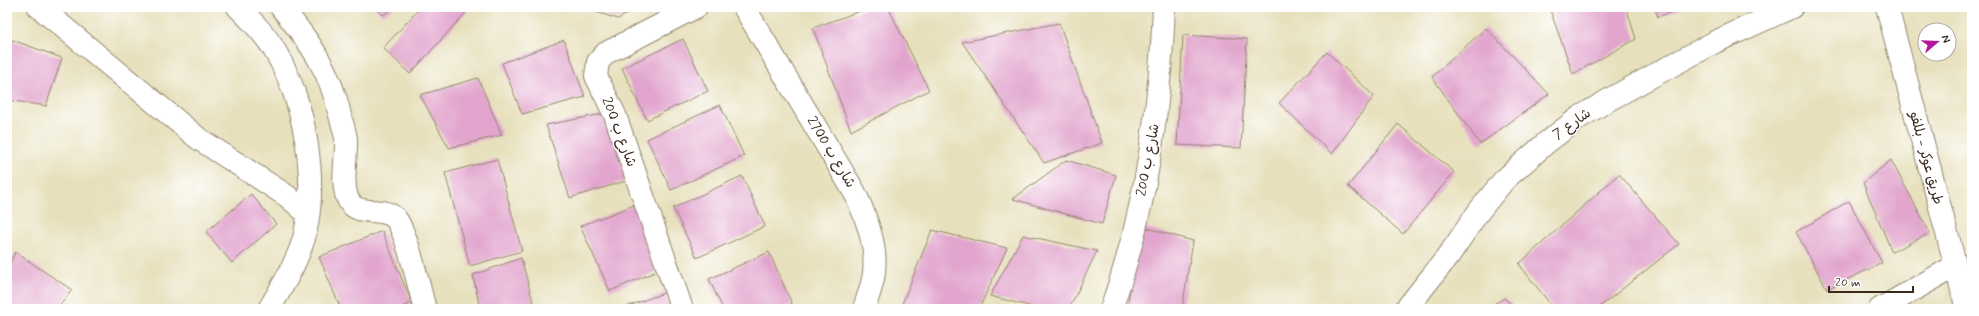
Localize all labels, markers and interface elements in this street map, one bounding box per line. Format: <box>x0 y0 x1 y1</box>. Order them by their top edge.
north arrow <box>1917 22 1957 62</box>
text: N <box>1938 33 1953 45</box>
street label: شارع ب 200 <box>597 94 641 170</box>
street label: شارع 7 <box>1549 104 1595 144</box>
street label: طريق عوكر - بللفو <box>1905 108 1947 207</box>
street label: شارع ب 2700 <box>803 113 859 191</box>
street label: شارع ب 200 <box>1132 122 1164 198</box>
scale bar <box>1829 268 1913 294</box>
text: 20 m <box>1835 275 1861 291</box>

